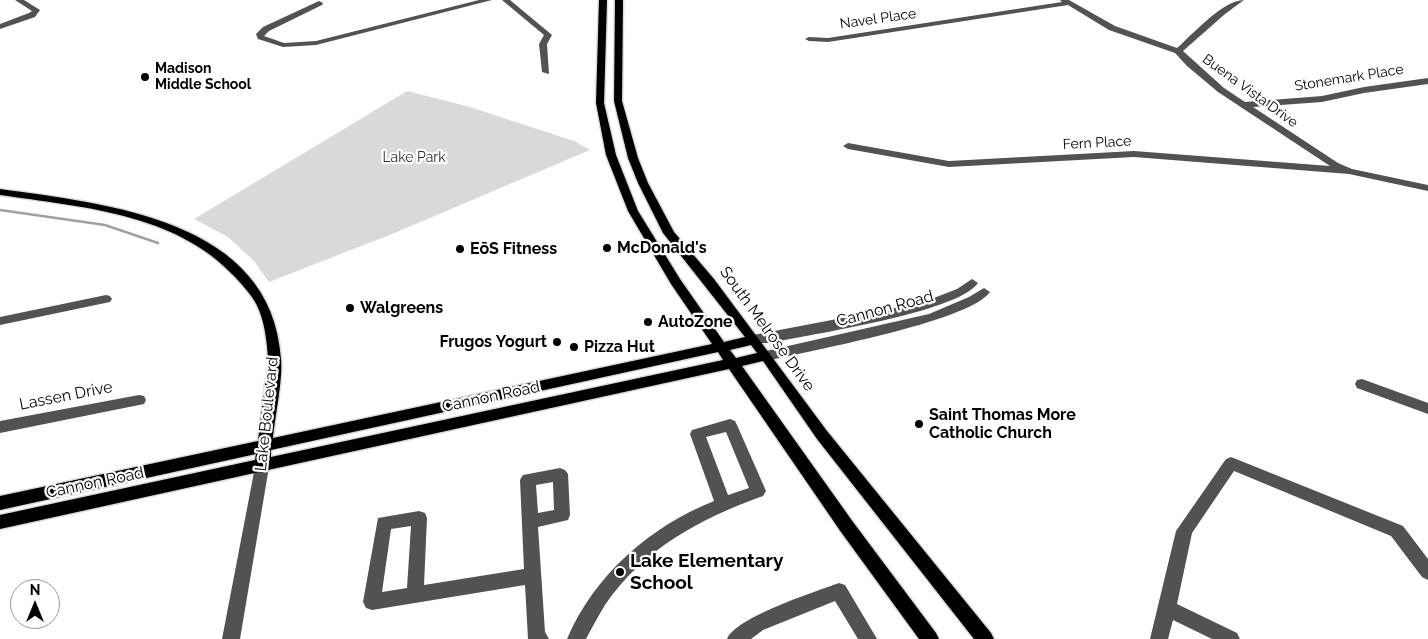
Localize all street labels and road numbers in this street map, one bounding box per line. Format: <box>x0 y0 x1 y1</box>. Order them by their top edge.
street label: Navel Place <box>839 5 917 33</box>
street label: Buena Vista Drive <box>1199 51 1301 131</box>
street label: Stonemark Place <box>1293 61 1405 95</box>
street label: Fern Place <box>1062 133 1132 153</box>
street label: South Melrose Drive <box>715 263 819 395</box>
street label: Cannon Road <box>834 287 936 331</box>
street label: Lake Boulevard <box>251 356 283 472</box>
street label: Cannon Road <box>440 377 542 417</box>
street label: Lassen Drive <box>18 378 114 414</box>
street label: Cannon Road <box>44 463 146 503</box>

